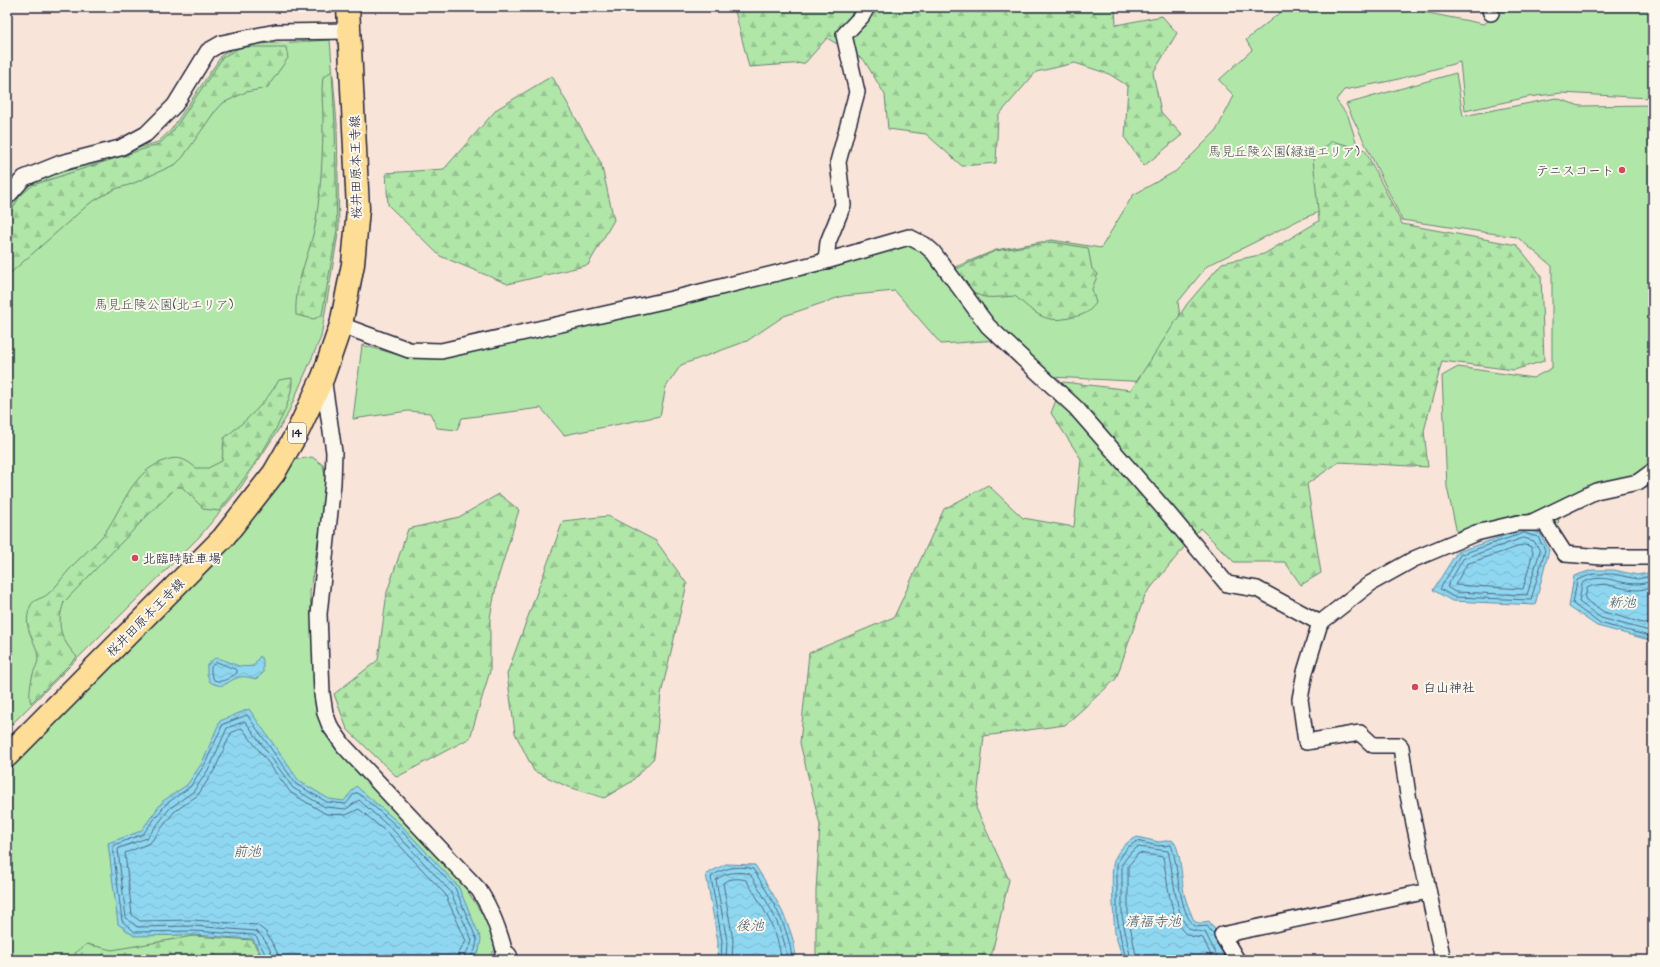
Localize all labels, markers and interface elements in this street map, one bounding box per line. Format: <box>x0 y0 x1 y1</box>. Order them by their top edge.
street label: 桜井田原本王寺線 <box>346 114 366 219</box>
park label: 馬見丘陵公園(緑道エリア) <box>1208 143 1360 161</box>
place label: テニスコート <box>1536 162 1614 180</box>
marker: テニスコート <box>1617 165 1627 175</box>
park label: 馬見丘陵公園(北エリア) <box>95 296 234 314</box>
road number: 14 <box>288 423 306 443</box>
place label: 北臨時駐車場 <box>143 550 221 568</box>
marker: 北臨時駐車場 <box>130 553 140 563</box>
street label: 桜井田原本王寺線 <box>103 574 190 661</box>
water label: 新池 <box>1608 593 1637 613</box>
place label: 白山神社 <box>1423 679 1475 697</box>
marker: 白山神社 <box>1410 682 1420 692</box>
water label: 前池 <box>233 842 262 862</box>
water label: 清福寺池 <box>1125 912 1182 932</box>
water label: 後池 <box>736 916 765 936</box>

